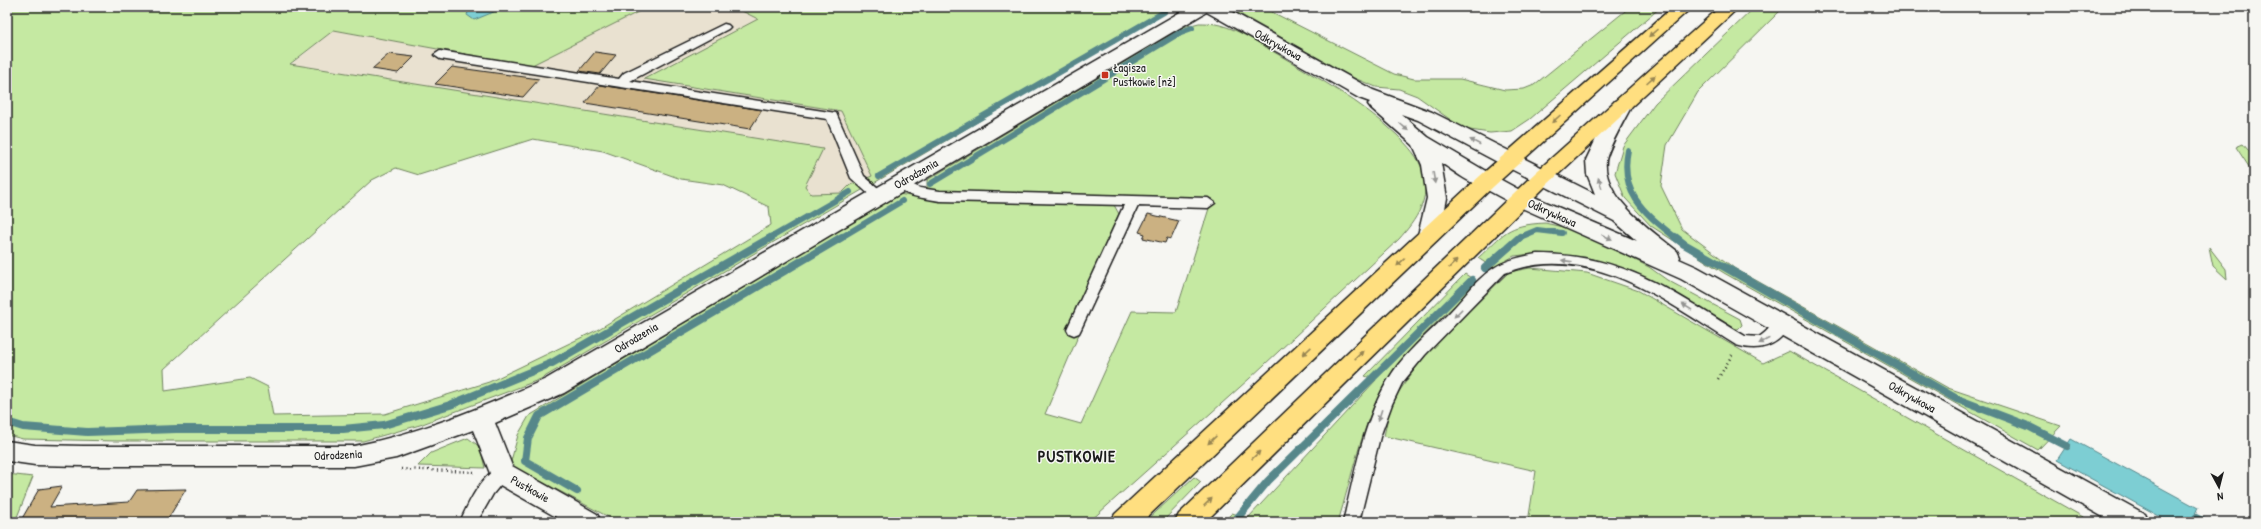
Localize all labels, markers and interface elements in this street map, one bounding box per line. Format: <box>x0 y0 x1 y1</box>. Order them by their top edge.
street label: Odkrywkowa <box>1252 25 1305 65</box>
one-way arrow <box>1648 28 1659 37</box>
place label: Łagisza Pustkowie [nż] <box>1113 59 1176 90</box>
marker: Łagisza Pustkowie [nż] <box>1100 70 1110 80</box>
one-way arrow <box>1646 75 1655 84</box>
one-way arrow <box>1551 114 1561 123</box>
one-way arrow <box>1399 122 1409 132</box>
one-way arrow <box>1469 139 1481 145</box>
street label: Odrodzenia <box>891 154 941 193</box>
one-way arrow <box>1431 172 1437 184</box>
one-way arrow <box>1597 177 1603 189</box>
street label: Odkrywkowa <box>1525 194 1580 231</box>
one-way arrow <box>1602 234 1613 240</box>
one-way arrow <box>1396 257 1406 267</box>
one-way arrow <box>1561 258 1574 264</box>
one-way arrow <box>1448 260 1458 269</box>
one-way arrow <box>1682 304 1693 311</box>
one-way arrow <box>1453 308 1463 318</box>
street label: Odrodzenia <box>611 318 661 357</box>
one-way arrow <box>1758 338 1770 344</box>
one-way arrow <box>1302 346 1311 355</box>
one-way arrow <box>1354 350 1364 360</box>
street label: Odkrywkowa <box>1886 377 1939 417</box>
one-way arrow <box>1377 410 1383 422</box>
one-way arrow <box>1207 436 1217 445</box>
street label: Odrodzenia <box>313 445 363 464</box>
district label: PUSTKOWIE <box>1038 445 1116 467</box>
one-way arrow <box>1251 451 1261 460</box>
north arrow <box>2199 467 2239 507</box>
street label: Pustkowie <box>508 471 553 506</box>
text: N <box>2216 490 2224 504</box>
one-way arrow <box>1203 497 1213 507</box>

